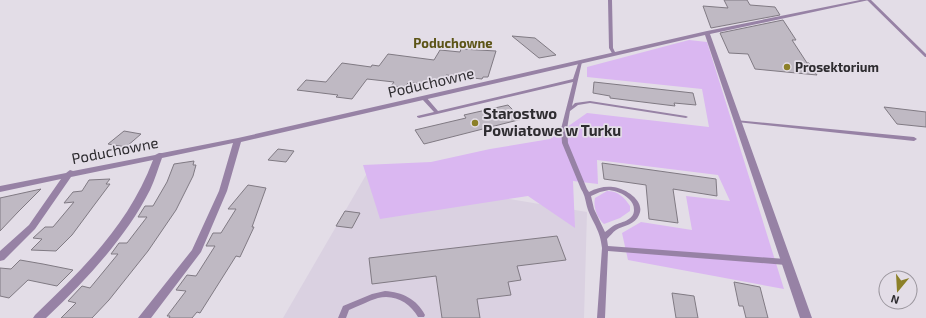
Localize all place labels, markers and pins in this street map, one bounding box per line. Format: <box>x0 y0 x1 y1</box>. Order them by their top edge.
place label: Prosektorium <box>795 59 879 75</box>
marker: Prosektorium <box>782 62 792 72</box>
place label: Starostwo Powiatowe w Turku <box>483 104 621 139</box>
marker: Starostwo Powiatowe w Turku <box>470 118 480 128</box>

